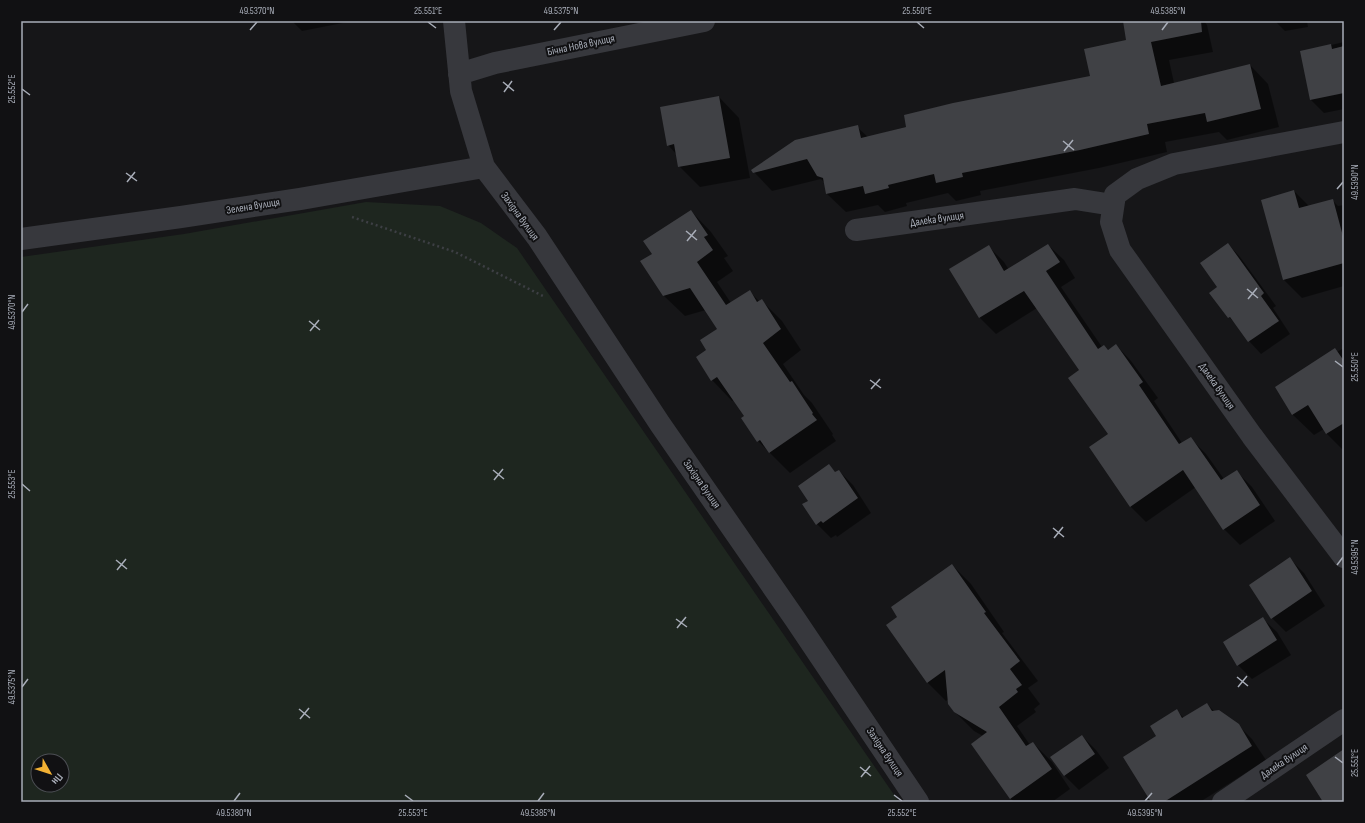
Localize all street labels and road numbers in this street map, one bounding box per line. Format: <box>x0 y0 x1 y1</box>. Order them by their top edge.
street label: Бічна Нова вулиця <box>546 31 616 59</box>
street label: Західна вулиця <box>498 189 542 243</box>
street label: Зелена вулиця <box>225 195 281 217</box>
street label: Далека вулиця <box>909 209 965 229</box>
street label: Далека вулиця <box>1196 360 1238 412</box>
street label: Західна вулиця <box>680 457 724 511</box>
street label: Західна вулиця <box>864 725 906 779</box>
street label: Далека вулиця <box>1258 741 1310 781</box>

